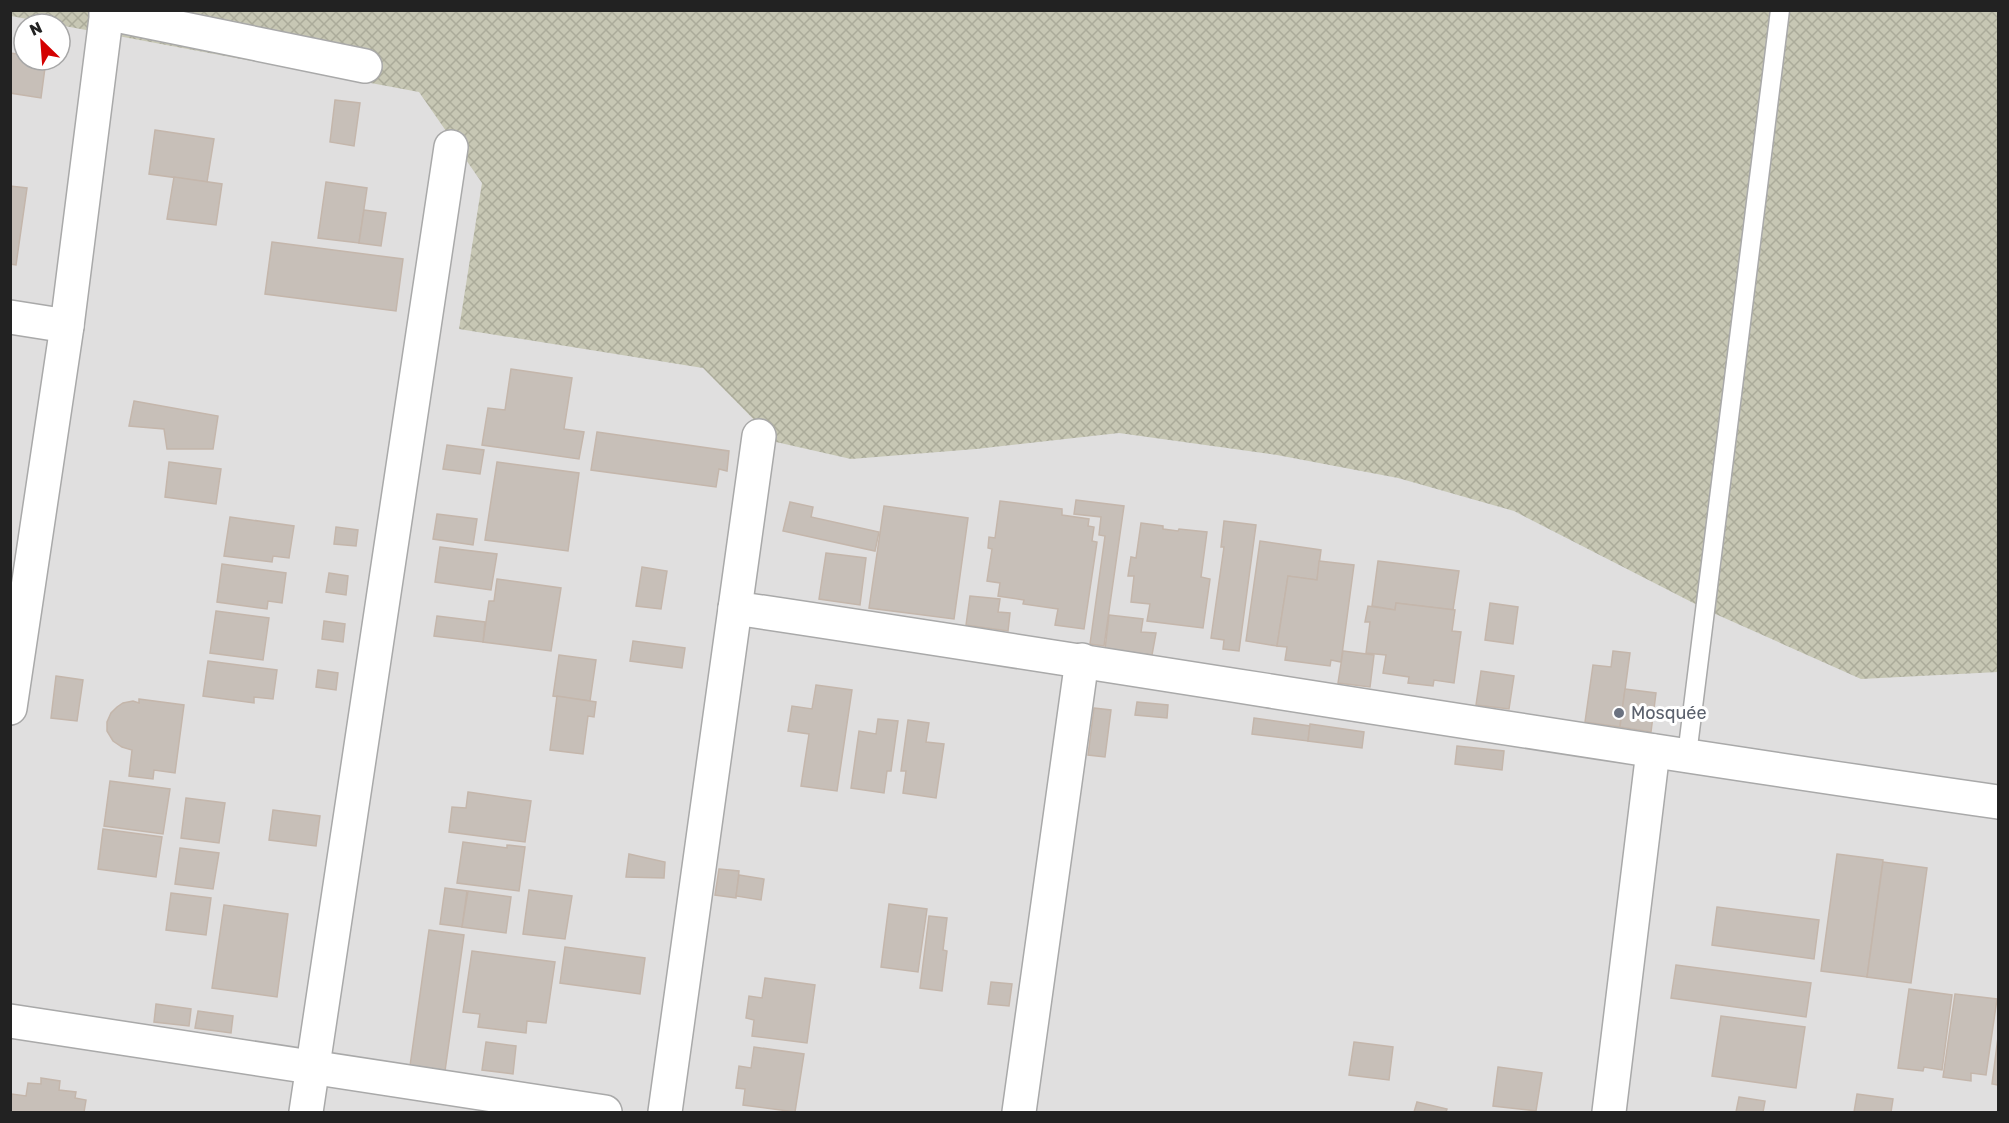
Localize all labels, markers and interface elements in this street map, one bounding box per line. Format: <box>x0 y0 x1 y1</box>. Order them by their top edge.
north arrow <box>12 12 72 72</box>
text: N <box>27 18 45 40</box>
place label: Mosquée <box>1631 702 1707 724</box>
marker: Mosquée <box>1612 706 1626 720</box>

